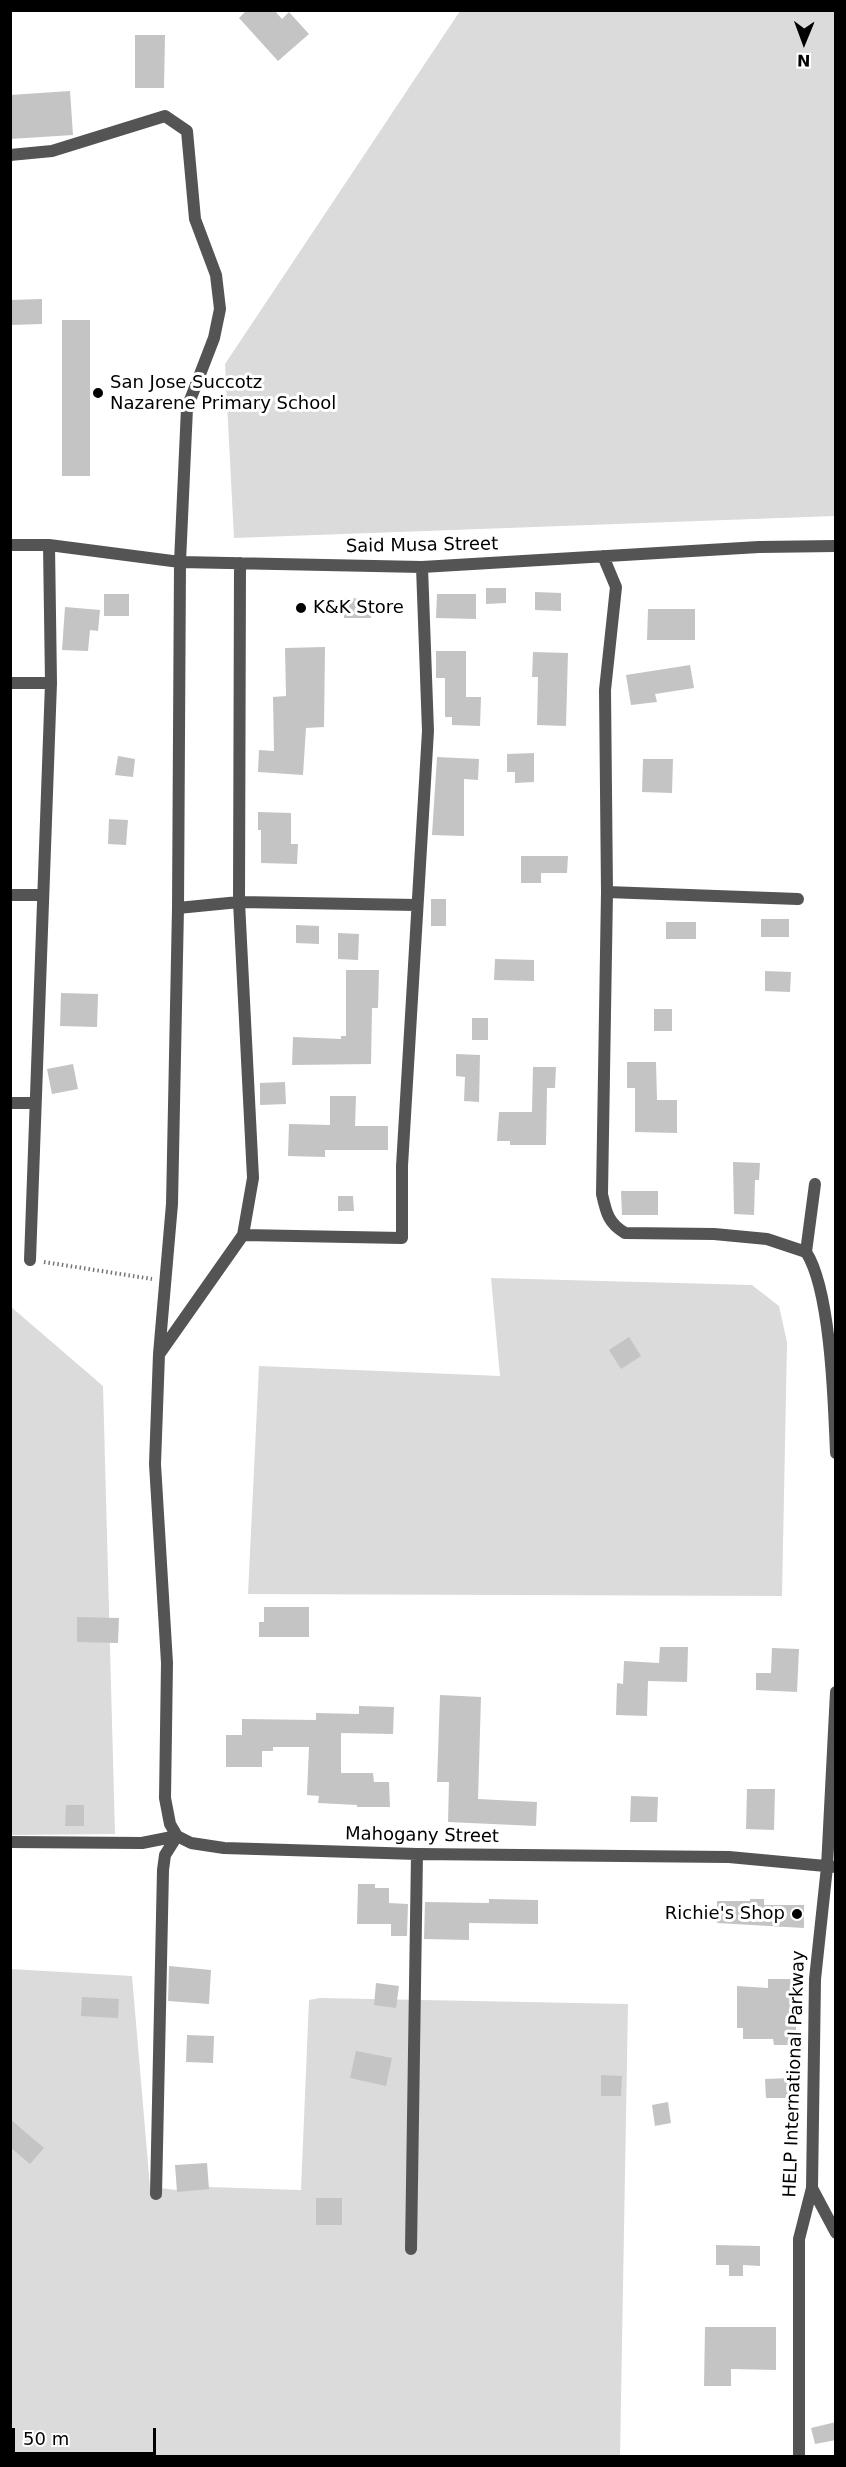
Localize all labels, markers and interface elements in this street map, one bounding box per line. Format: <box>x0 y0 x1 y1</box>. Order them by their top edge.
north arrow <box>774 12 834 72</box>
text: N <box>797 51 811 70</box>
place label: San Jose Succotz Nazarene Primary School <box>110 372 336 415</box>
marker: San Jose Succotz Nazarene Primary School <box>91 386 105 400</box>
street label: Said Musa Street <box>346 534 498 558</box>
place label: K&K Store <box>313 597 404 619</box>
marker: K&K Store <box>294 601 308 615</box>
street label: Mahogany Street <box>345 1824 499 1848</box>
place label: Richie's Shop <box>665 1903 785 1925</box>
marker: Richie's Shop <box>790 1907 804 1921</box>
street label: HELP International Parkway <box>780 1950 810 2198</box>
scale bar <box>15 2416 159 2454</box>
text: 50 m <box>23 2428 69 2449</box>

